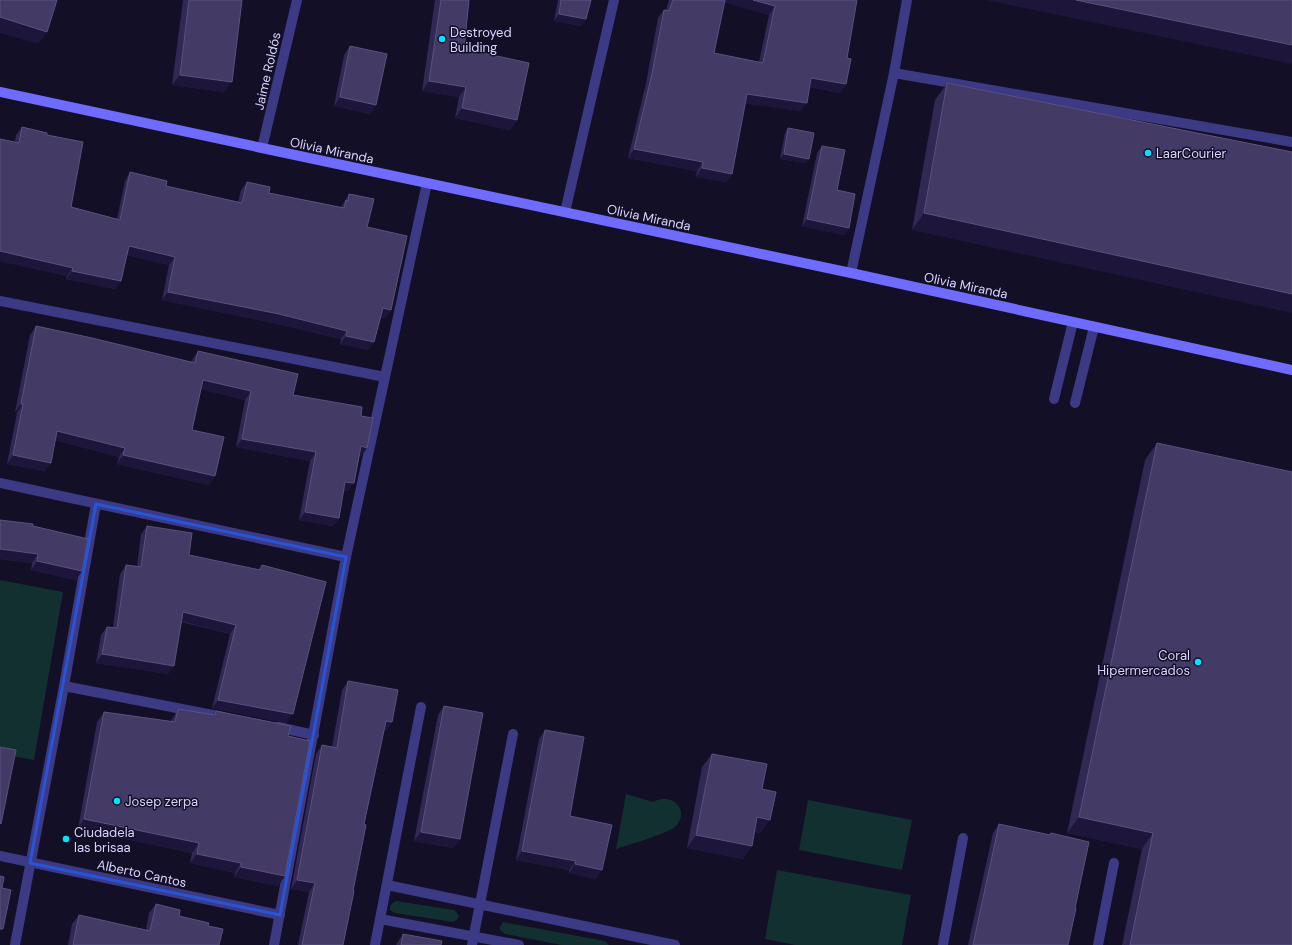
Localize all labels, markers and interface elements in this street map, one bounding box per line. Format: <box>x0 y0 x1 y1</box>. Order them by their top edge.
place label: Destroyed Building <box>450 24 512 56</box>
street label: Jaime Roldós <box>250 30 285 112</box>
marker: Destroyed Building <box>437 34 447 44</box>
street label: Olivia Miranda <box>288 133 375 168</box>
place label: LaarCourier <box>1156 145 1227 162</box>
marker: LaarCourier <box>1143 148 1153 158</box>
street label: Olivia Miranda <box>605 200 692 235</box>
street label: Olivia Miranda <box>922 268 1009 303</box>
place label: Coral Hipermercados <box>1097 647 1190 679</box>
marker: Coral Hipermercados <box>1193 657 1203 667</box>
place label: Josep zerpa <box>125 793 198 810</box>
marker: Josep zerpa <box>112 796 122 806</box>
place label: Ciudadela las brisaa <box>74 824 135 856</box>
marker: Ciudadela las brisaa <box>61 834 71 844</box>
street label: Alberto Cantos <box>96 856 188 891</box>

